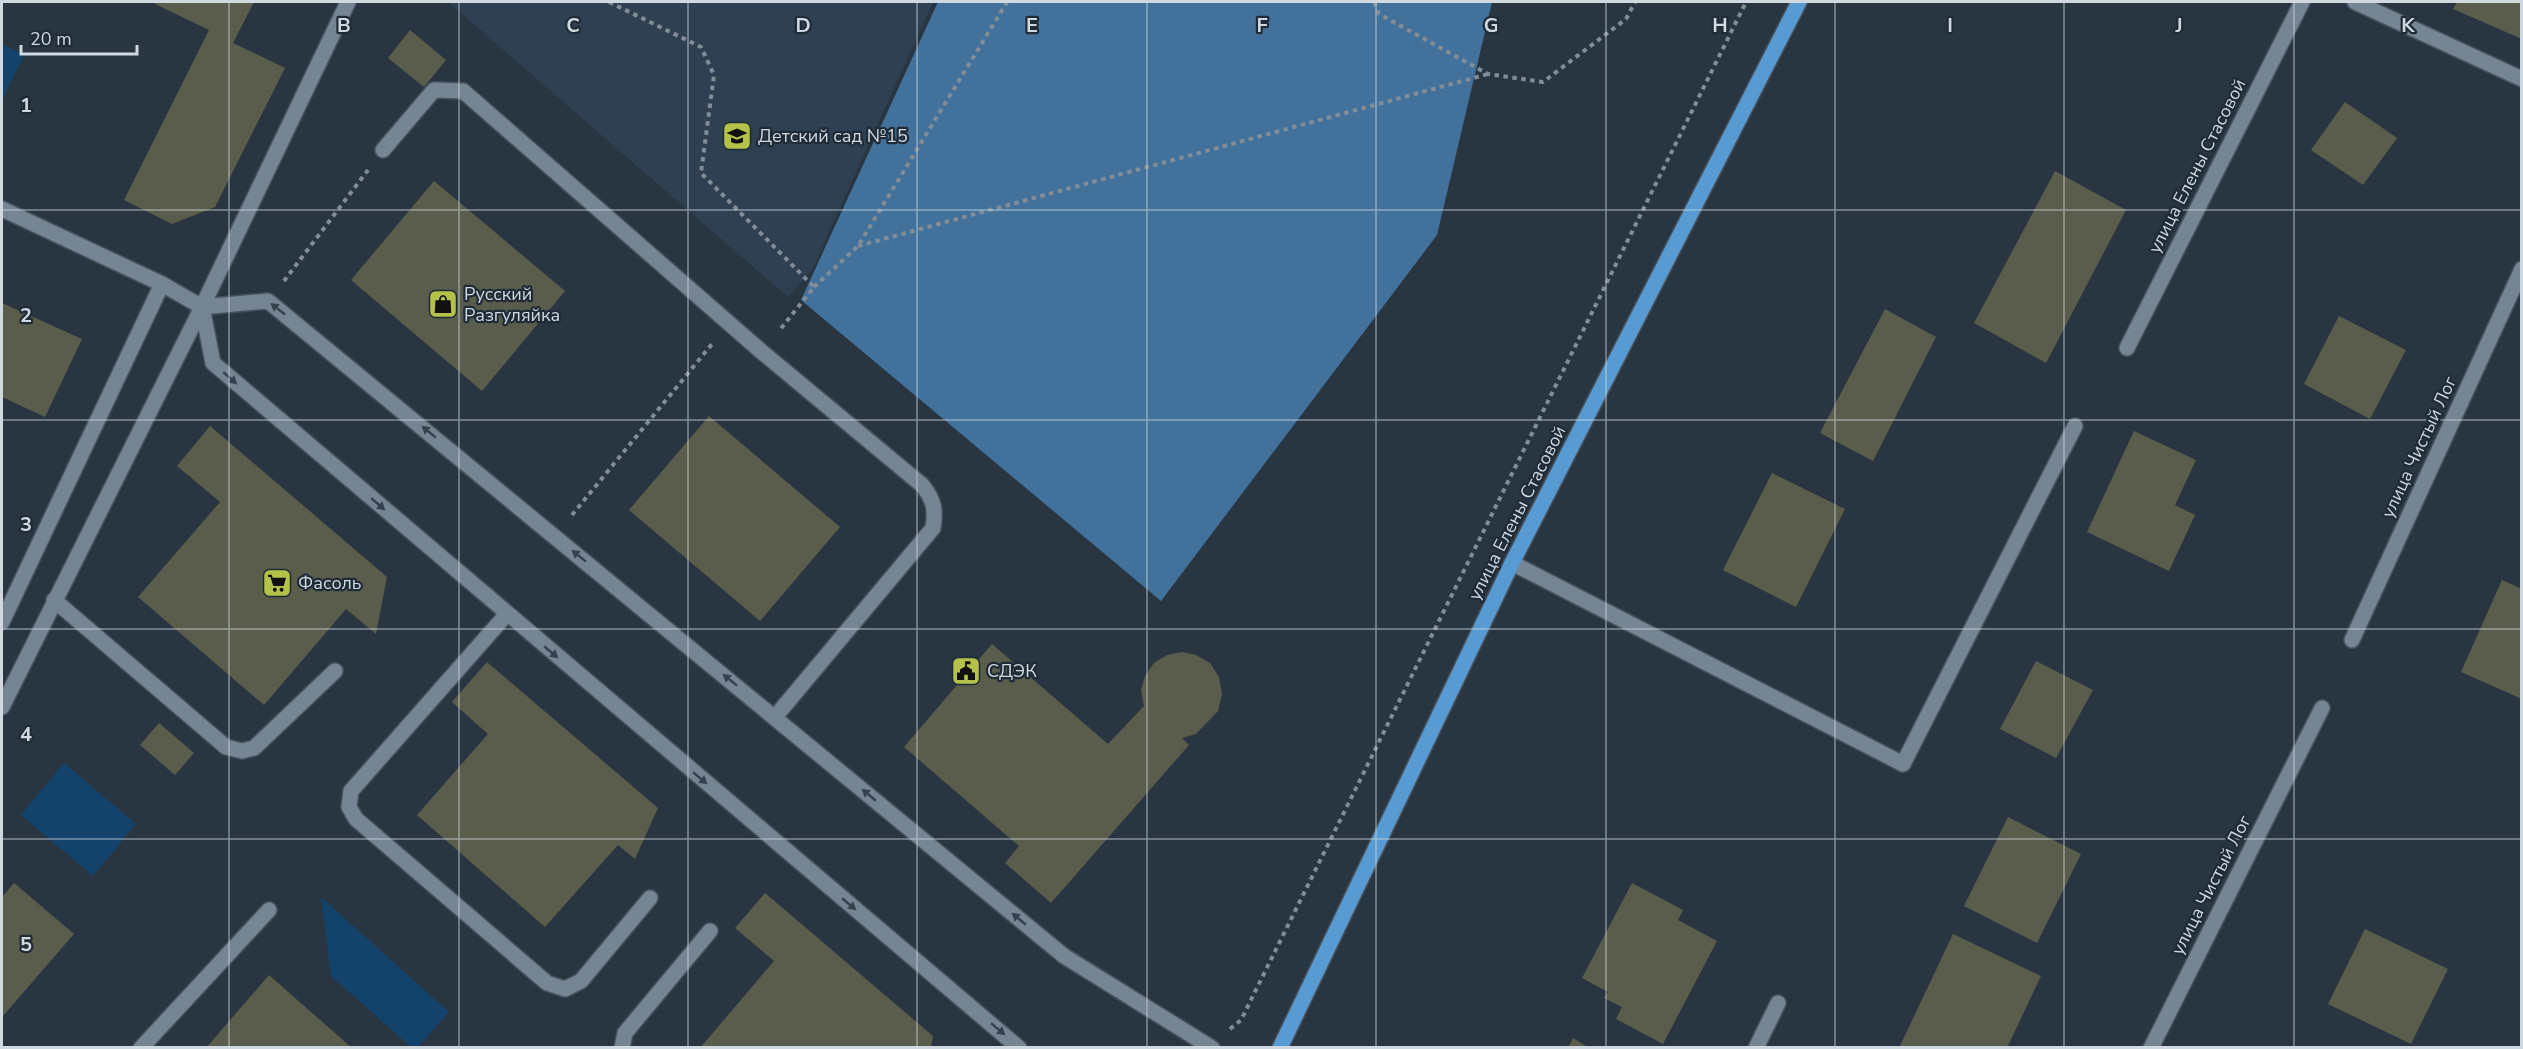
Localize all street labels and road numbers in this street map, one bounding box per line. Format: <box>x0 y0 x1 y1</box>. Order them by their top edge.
street label: улица Елены Стасовой <box>2143 75 2251 257</box>
street label: улица Чистый Лог <box>2376 372 2462 522</box>
street label: улица Елены Стасовой <box>1463 422 1571 604</box>
street label: улица Чистый Лог <box>2165 811 2257 959</box>

